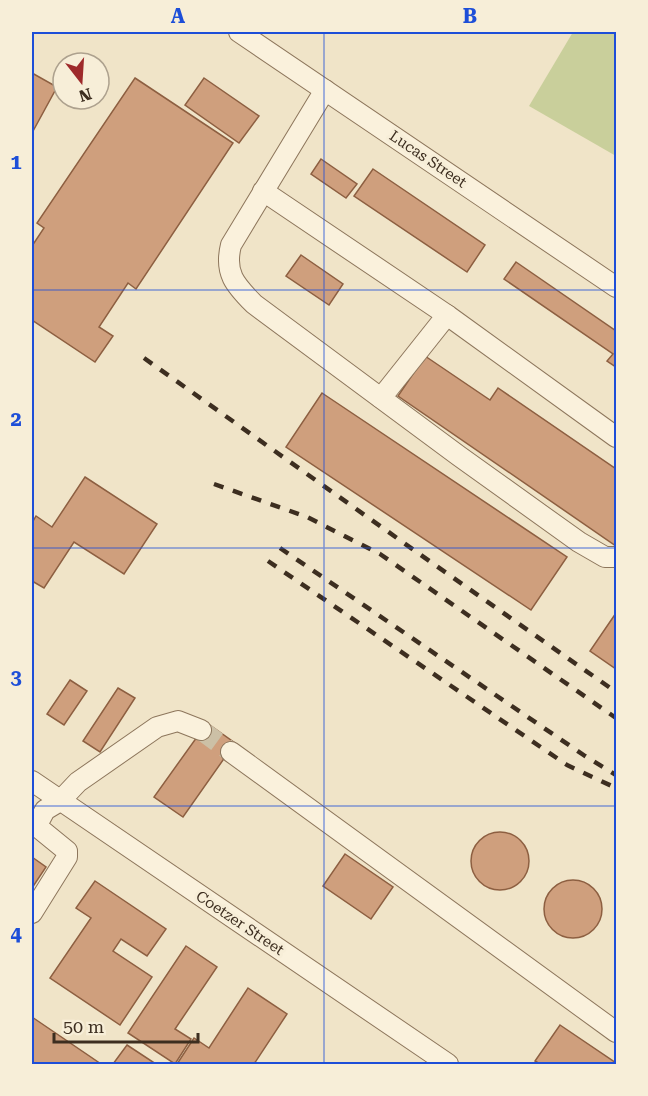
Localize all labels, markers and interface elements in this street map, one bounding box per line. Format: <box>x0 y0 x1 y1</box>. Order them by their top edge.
text: A <box>171 4 186 28</box>
text: B <box>463 4 477 28</box>
north arrow <box>51 51 111 111</box>
text: N <box>77 84 94 106</box>
street label: Lucas Street <box>386 127 470 192</box>
text: 1 <box>10 150 22 174</box>
text: 2 <box>10 407 22 431</box>
text: 3 <box>10 665 22 689</box>
street label: Coetzer Street <box>193 887 288 959</box>
text: 4 <box>10 922 22 946</box>
scale bar <box>54 1006 198 1044</box>
text: 50 m <box>63 1016 104 1037</box>

